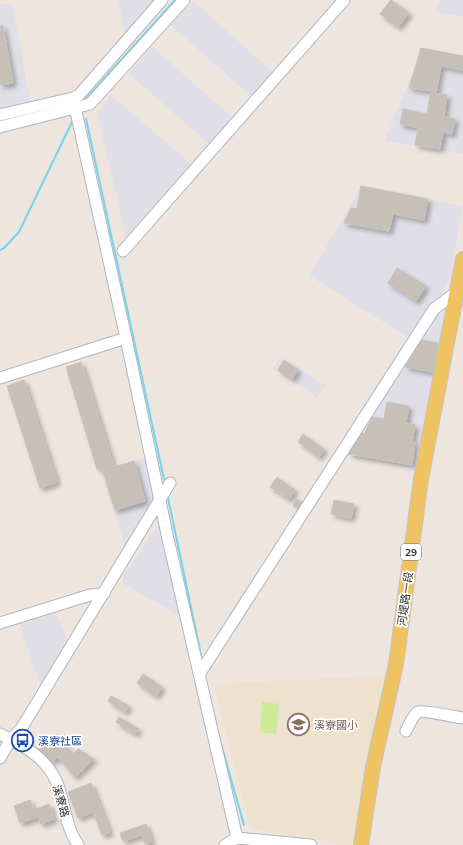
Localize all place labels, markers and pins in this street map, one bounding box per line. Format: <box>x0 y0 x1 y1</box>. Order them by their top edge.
school or university icon: 溪寮國小 <box>286 712 312 738</box>
place label: 溪寮國小 <box>314 718 358 732</box>
bus stop icon: 溪寮社區 <box>9 728 35 754</box>
place label: 溪寮社區 <box>38 734 82 748</box>

